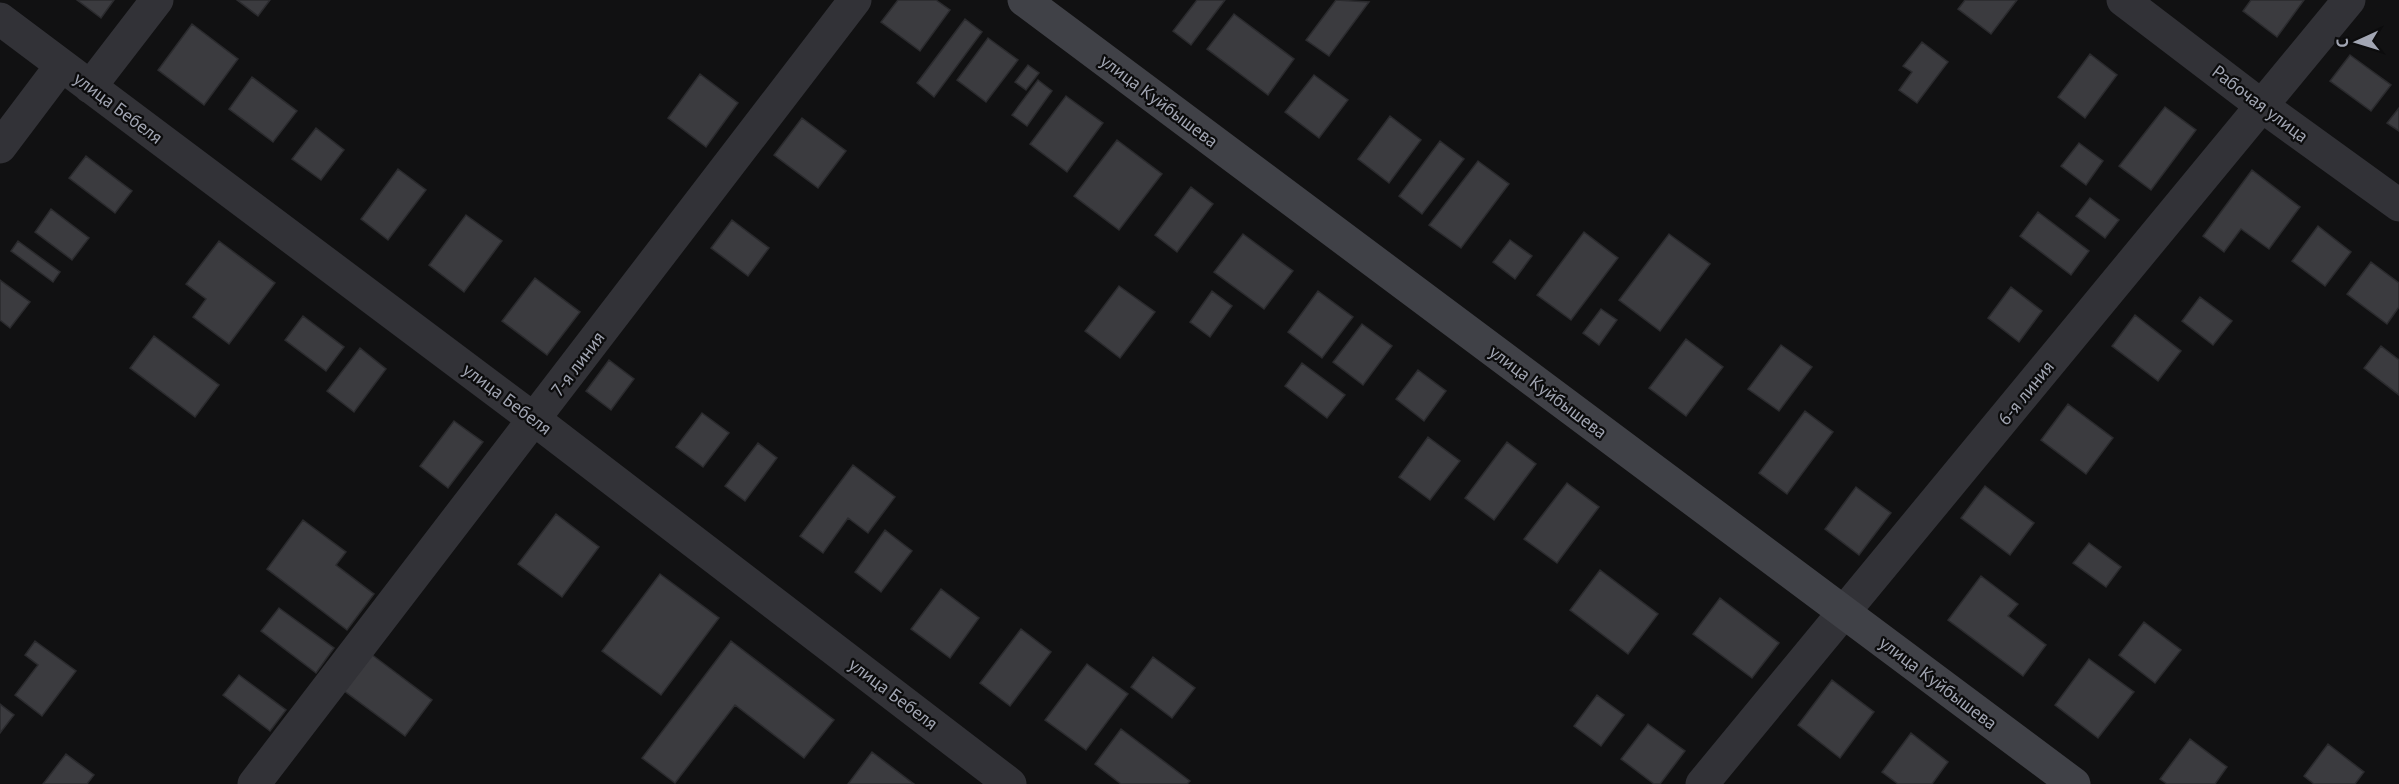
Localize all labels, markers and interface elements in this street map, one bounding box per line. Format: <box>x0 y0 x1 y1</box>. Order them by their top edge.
north arrow <box>2327 12 2387 72</box>
text: С <box>2332 38 2352 48</box>
street label: улица Куйбышева <box>1096 49 1223 152</box>
street label: Рабочая улица <box>2208 60 2313 147</box>
street label: улица Бебеля <box>69 67 167 149</box>
street label: 7-я линия <box>546 327 609 401</box>
street label: улица Куйбышева <box>1485 340 1612 443</box>
street label: 6-я линия <box>1993 356 2059 430</box>
street label: улица Бебеля <box>458 358 556 440</box>
street label: улица Куйбышева <box>1875 631 2002 734</box>
street label: улица Бебеля <box>844 653 942 735</box>

